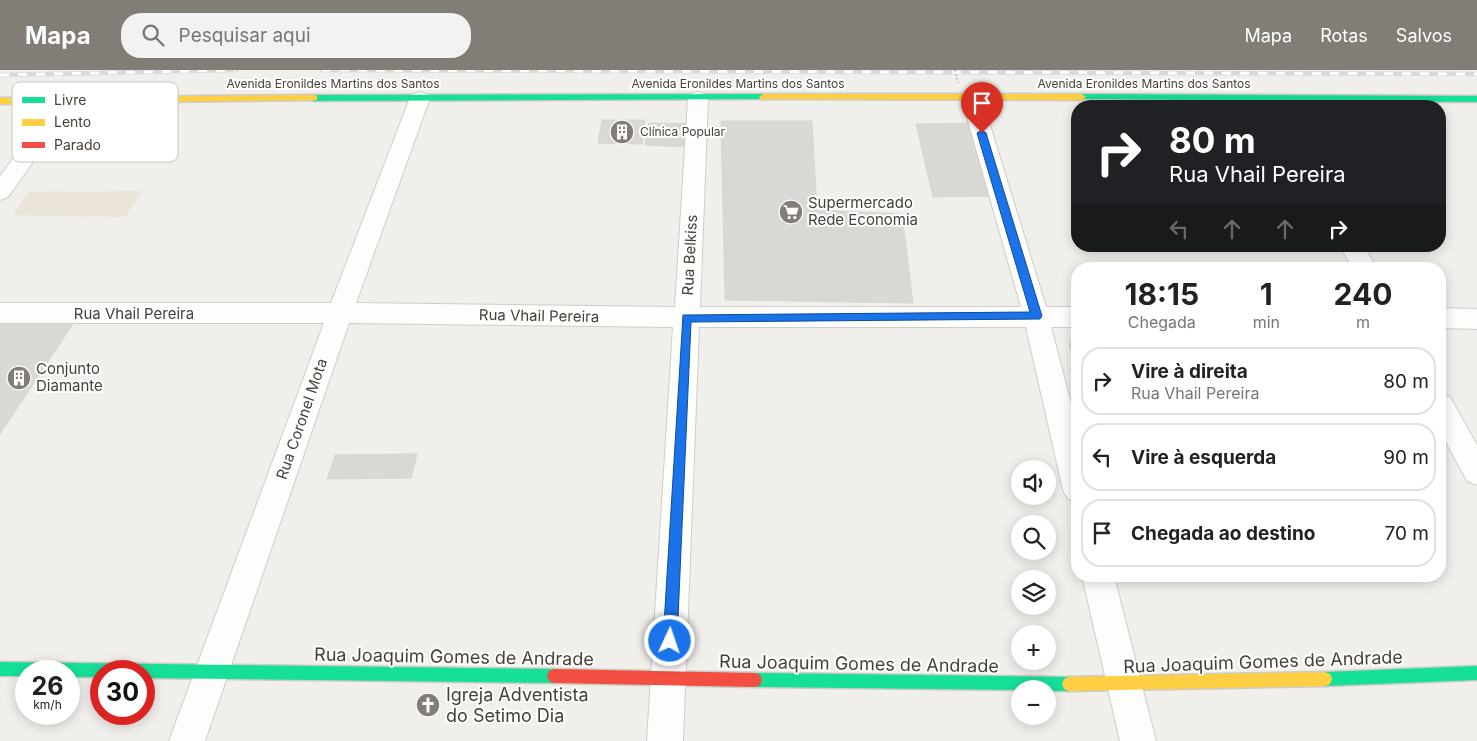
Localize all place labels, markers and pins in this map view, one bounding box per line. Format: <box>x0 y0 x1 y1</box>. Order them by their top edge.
pin <box>961 82 1003 133</box>
building icon: Clínica Popular <box>609 119 635 145</box>
place label: Clínica Popular <box>640 124 726 139</box>
place label: Supermercado Rede Economia <box>808 193 918 229</box>
supermarket icon: Supermercado Rede Economia <box>778 199 804 225</box>
place label: Conjunto Diamante <box>36 359 103 395</box>
building icon: Conjunto Diamante <box>6 365 32 391</box>
place label: Igreja Adventista do Setimo Dia <box>446 684 589 726</box>
church icon: Igreja Adventista do Setimo Dia <box>415 692 441 718</box>

